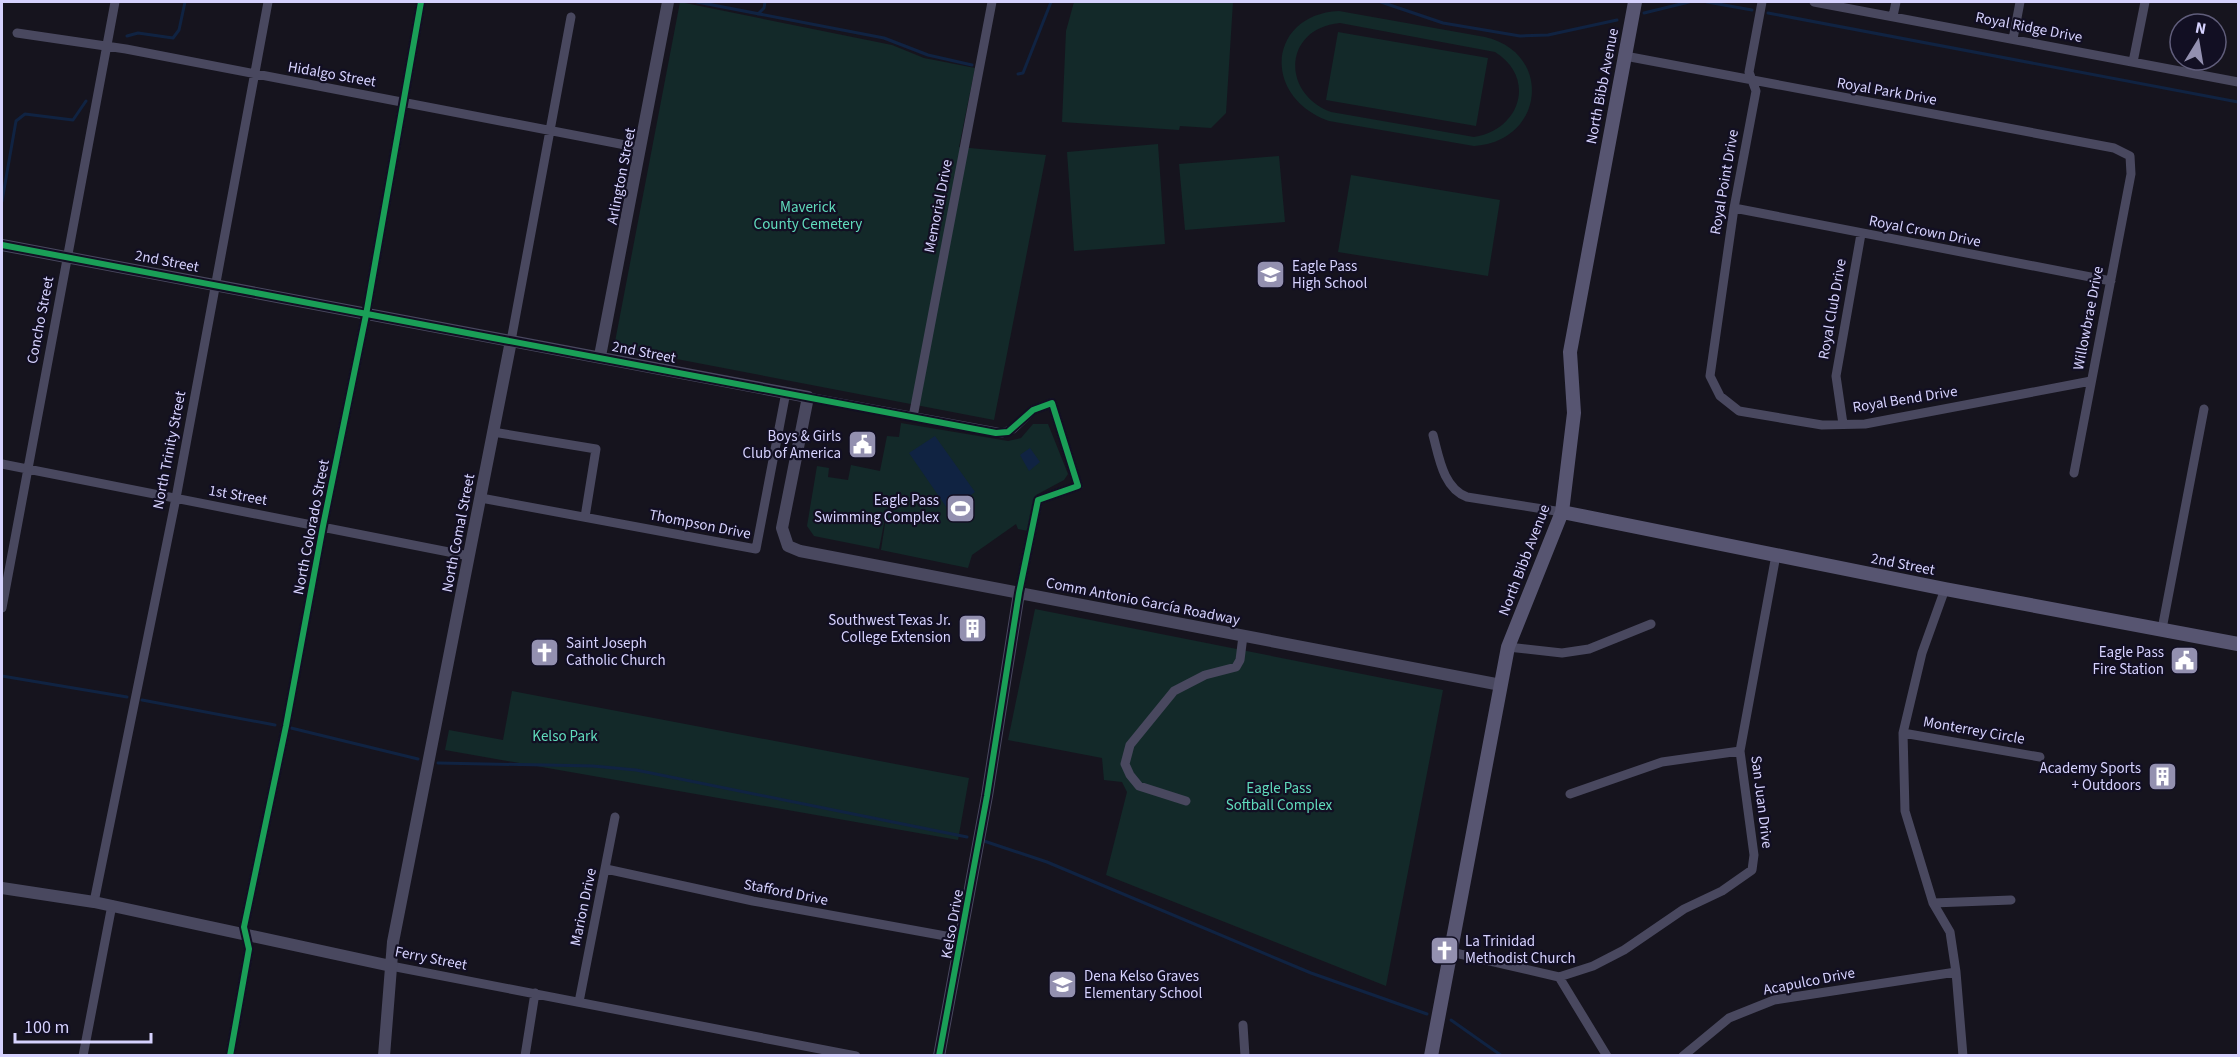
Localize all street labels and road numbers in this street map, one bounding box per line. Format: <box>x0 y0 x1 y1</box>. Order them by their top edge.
street label: Royal Ridge Drive <box>1974 7 2084 48</box>
street label: North Bibb Avenue <box>1581 26 1624 146</box>
street label: Hidalgo Street <box>286 56 378 93</box>
street label: Royal Park Drive <box>1835 72 1939 111</box>
street label: Arlington Street <box>602 126 641 226</box>
street label: Royal Point Drive <box>1705 128 1744 236</box>
street label: Memorial Drive <box>919 158 958 255</box>
street label: Royal Crown Drive <box>1867 210 1983 253</box>
street label: 2nd Street <box>133 245 201 278</box>
street label: Royal Club Drive <box>1813 257 1852 361</box>
street label: Willowbrae Drive <box>2068 264 2109 372</box>
street label: Concho Street <box>22 275 59 366</box>
street label: 2nd Street <box>610 336 678 369</box>
street label: Royal Bend Drive <box>1851 381 1959 418</box>
street label: North Trinity Street <box>148 389 191 511</box>
street label: North Colorado Street <box>288 458 335 597</box>
street label: North Comal Street <box>437 472 480 594</box>
street label: 1st Street <box>207 480 269 511</box>
street label: North Bibb Avenue <box>1494 502 1555 619</box>
street label: Thompson Drive <box>647 504 753 545</box>
street label: 2nd Street <box>1869 548 1937 581</box>
street label: Comm Antonio García Roadway <box>1044 572 1242 631</box>
street label: Monterrey Circle <box>1921 711 2026 750</box>
street label: San Juan Drive <box>1745 754 1778 850</box>
street label: Marion Drive <box>565 866 602 948</box>
street label: Stafford Drive <box>742 874 830 911</box>
street label: Kelso Drive <box>936 888 969 960</box>
street label: Ferry Street <box>393 941 469 976</box>
street label: Acapulco Drive <box>1762 962 1857 1001</box>

